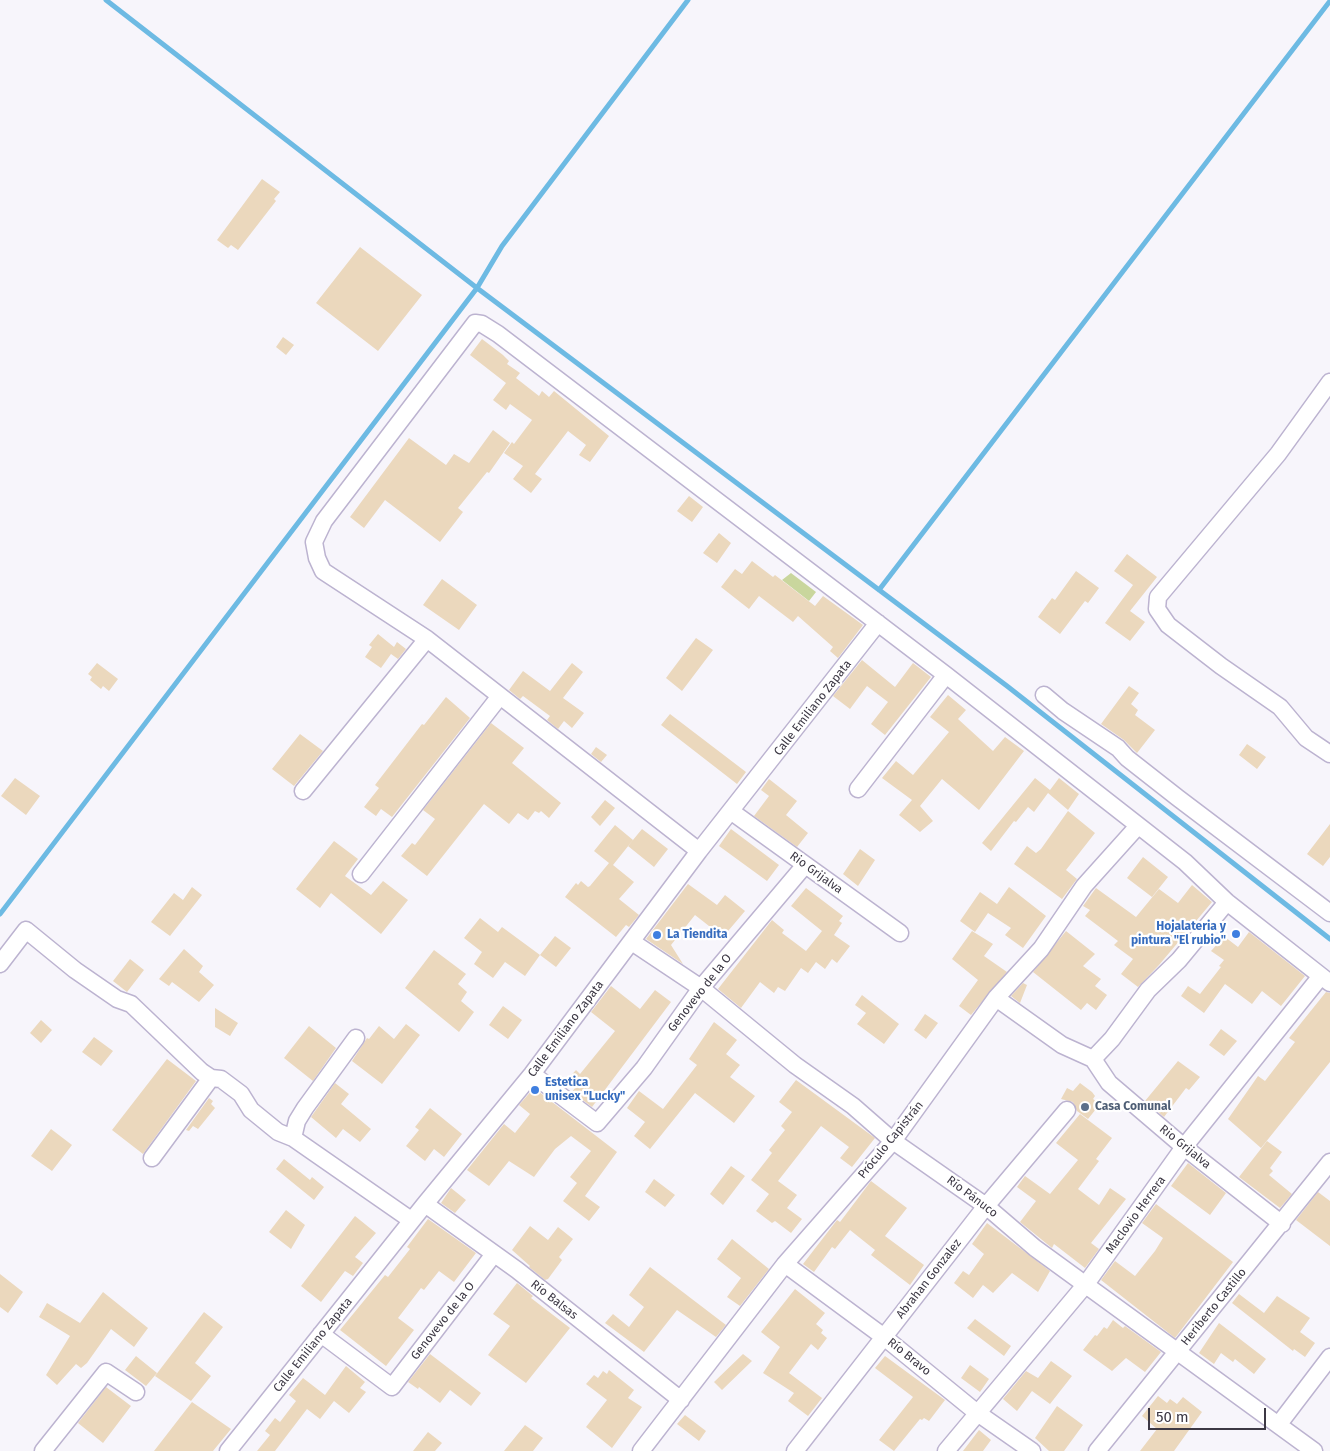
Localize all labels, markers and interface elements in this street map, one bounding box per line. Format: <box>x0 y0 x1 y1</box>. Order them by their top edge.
street label: Calle Emiliano Zapata <box>771 657 855 759</box>
street label: Rio Grijalva <box>787 849 845 897</box>
place label: Hojalateria y pintura "El rubio" <box>1131 920 1226 948</box>
place label: La Tiendita <box>667 928 728 942</box>
marker: Hojalateria y pintura "El rubio" <box>1230 928 1242 940</box>
marker: La Tiendita <box>651 929 663 941</box>
street label: Genovevo de la O <box>665 951 735 1035</box>
street label: Calle Emiliano Zapata <box>525 978 607 1080</box>
place label: Estetica unisex "Lucky" <box>545 1076 625 1104</box>
marker: Estetica unisex "Lucky" <box>529 1084 541 1096</box>
street label: Próculo Capistrán <box>855 1098 927 1182</box>
place label: Casa Comunal <box>1095 1100 1171 1114</box>
marker: Casa Comunal <box>1079 1101 1091 1113</box>
street label: Rio Grijalva <box>1156 1122 1214 1172</box>
street label: Río Pánuco <box>944 1173 1000 1221</box>
street label: Maclovio Herrera <box>1103 1173 1169 1257</box>
street label: Abrahan Gonzalez <box>894 1236 964 1322</box>
street label: Heriberto Castillo <box>1178 1265 1250 1349</box>
street label: Río Balsas <box>528 1277 580 1323</box>
street label: Genovevo de la O <box>408 1279 478 1363</box>
street label: Calle Emiliano Zapata <box>271 1295 355 1395</box>
street label: Río Bravo <box>884 1335 934 1379</box>
scale bar <box>1150 1398 1268 1430</box>
text: 50 m <box>1156 1408 1189 1426</box>

